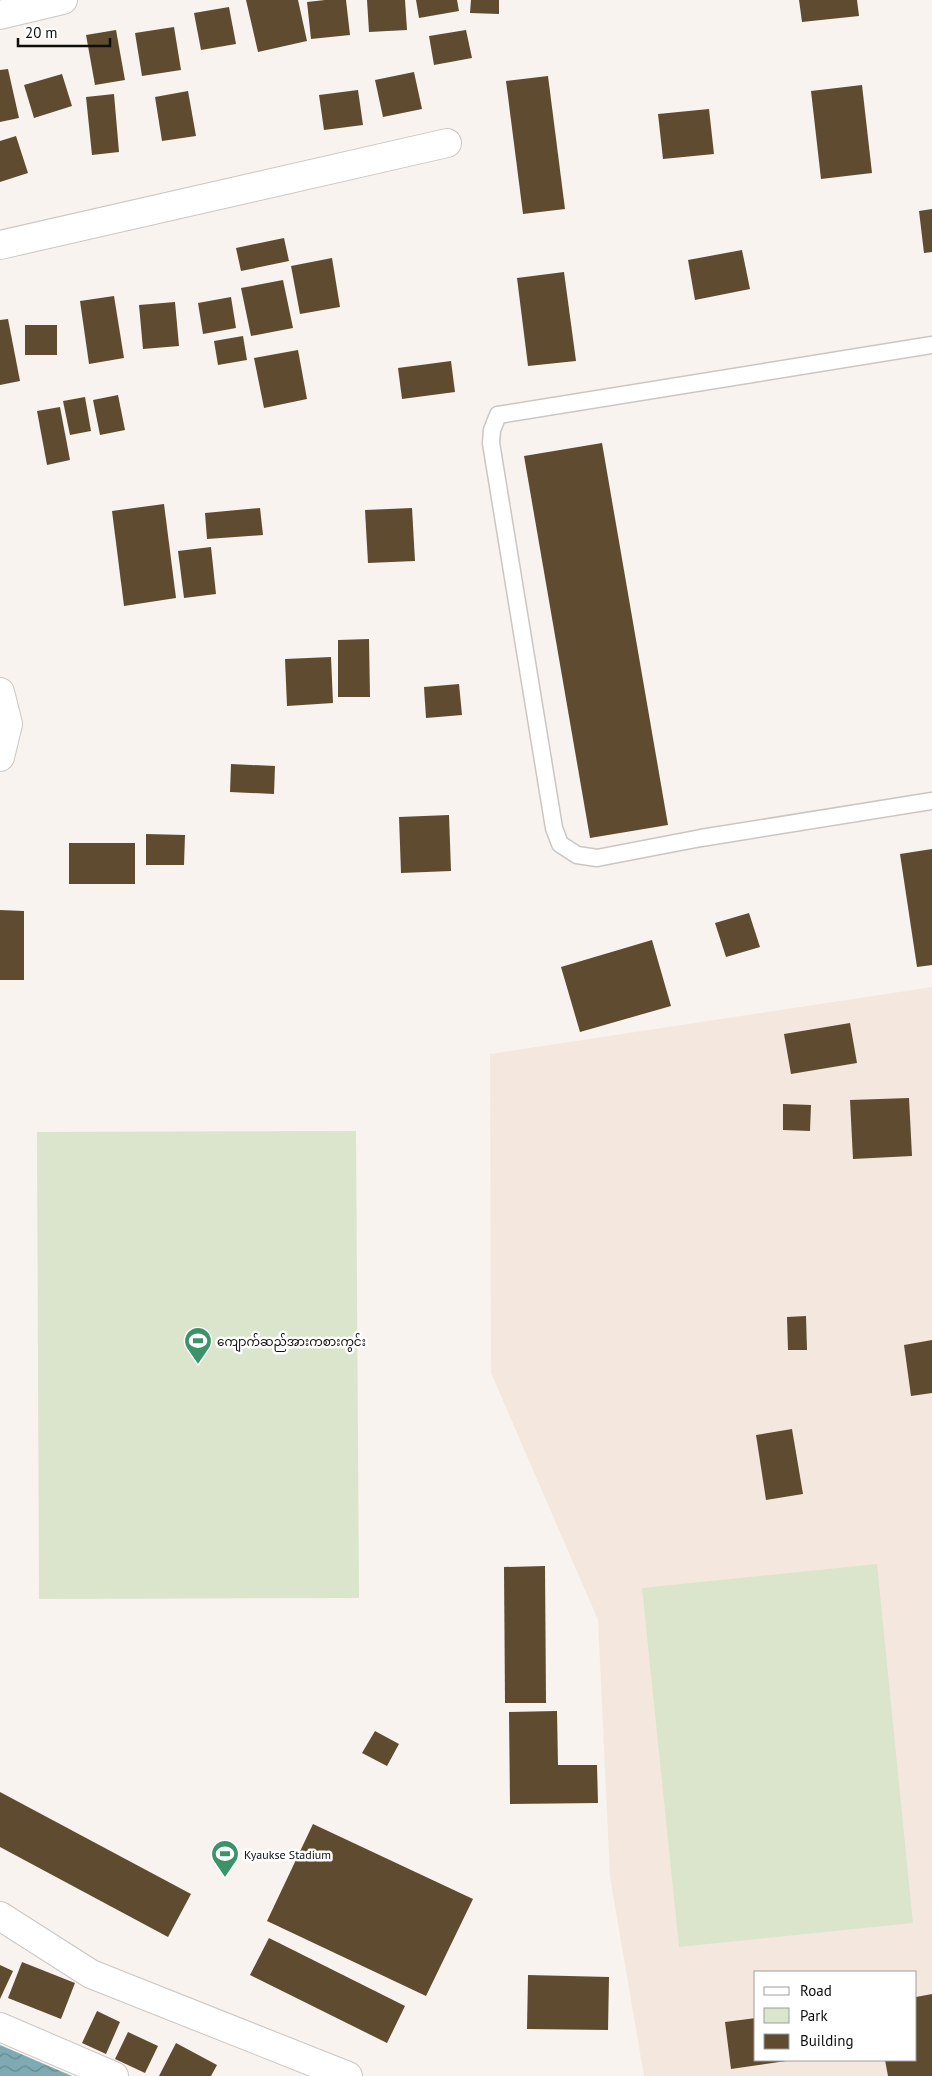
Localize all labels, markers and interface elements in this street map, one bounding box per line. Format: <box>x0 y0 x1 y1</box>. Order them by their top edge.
scale bar <box>18 15 110 47</box>
text: 20 m <box>25 23 58 42</box>
sports icon: ကျောက်ဆည်အားကစားကွင်း <box>183 1326 213 1365</box>
place label: ကျောက်ဆည်အားကစားကွင်း <box>217 1333 366 1352</box>
sports icon: Kyaukse Stadium <box>210 1839 240 1878</box>
place label: Kyaukse Stadium <box>244 1847 331 1862</box>
legend <box>754 1971 917 2061</box>
text: Road <box>800 1981 832 2000</box>
text: Park <box>800 2006 828 2025</box>
text: Building <box>800 2031 854 2050</box>

